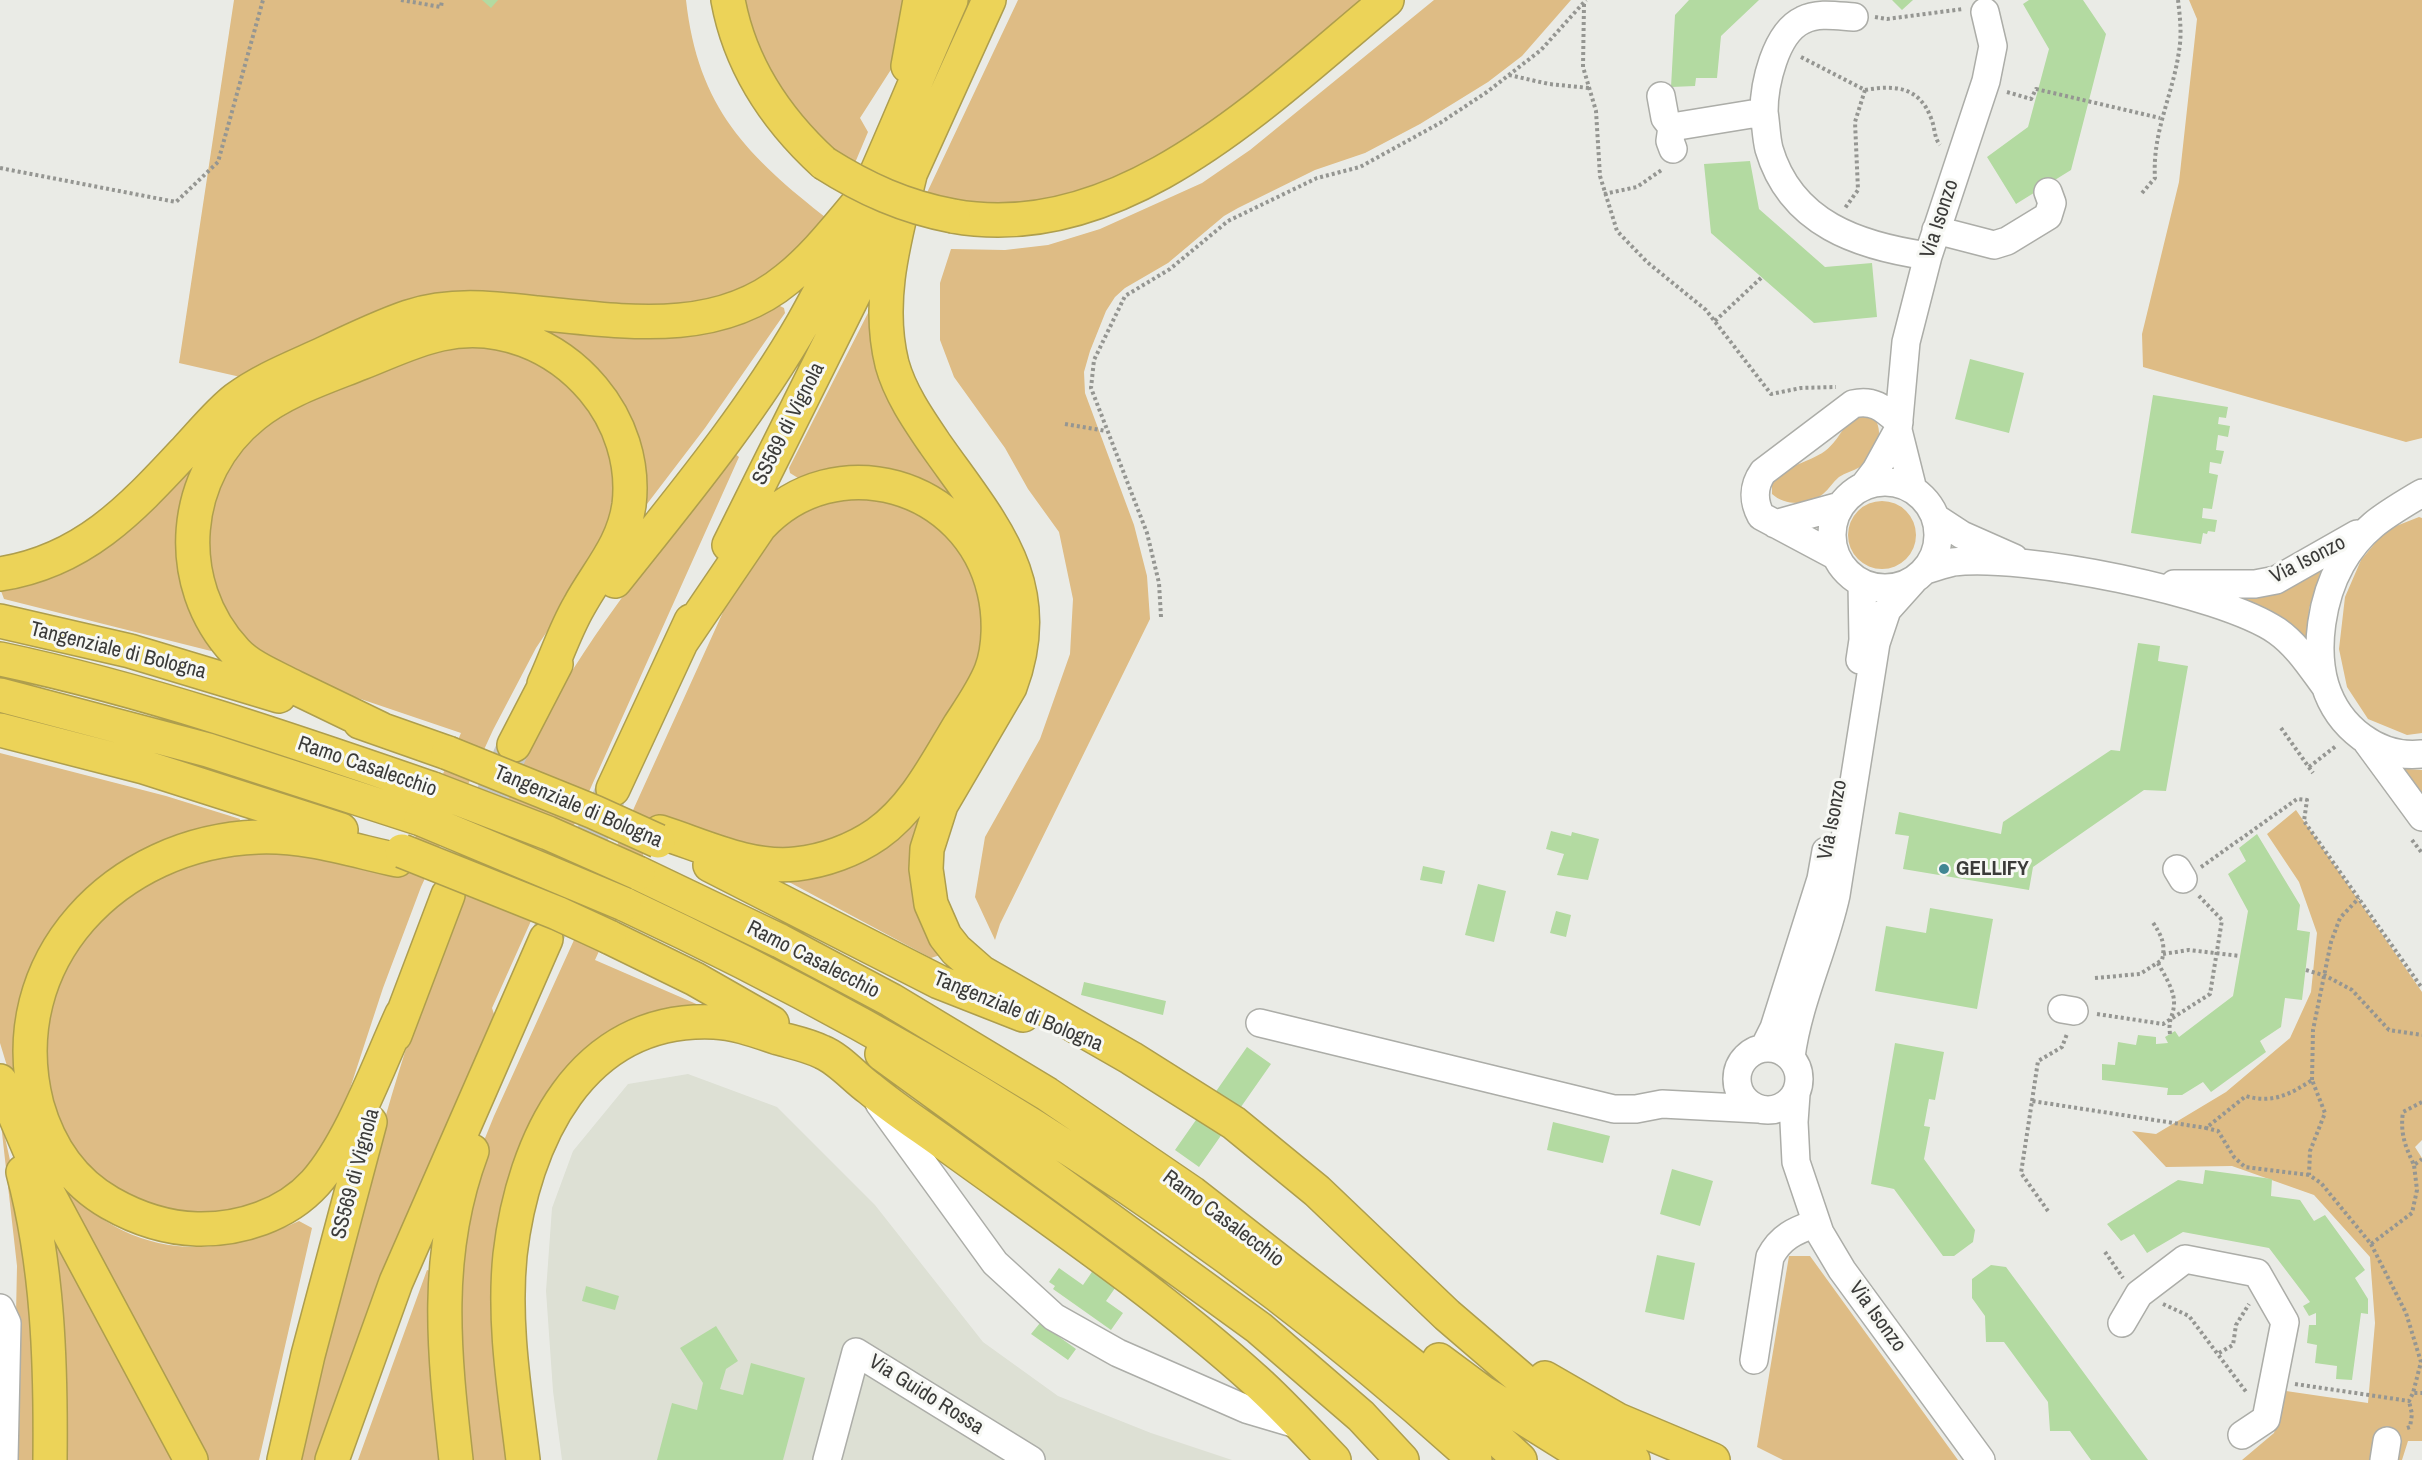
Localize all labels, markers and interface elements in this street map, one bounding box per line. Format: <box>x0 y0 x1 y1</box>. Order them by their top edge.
street label: Via Isonzo <box>1915 177 1965 261</box>
street label: SS569 di Vignola <box>747 359 831 489</box>
street label: Via Isonzo <box>2266 530 2350 590</box>
street label: Tangenziale di Bologna <box>27 617 209 685</box>
street label: Ramo Casalecchio <box>294 731 440 803</box>
street label: Tangenziale di Bologna <box>490 760 666 854</box>
street label: Via Isonzo <box>1813 778 1853 862</box>
place label: GELLIFY <box>1956 856 2029 882</box>
marker: GELLIFY <box>1937 862 1951 876</box>
street label: Ramo Casalecchio <box>742 916 884 1004</box>
street label: Tangenziale di Bologna <box>930 967 1106 1057</box>
street label: SS569 di Vignola <box>327 1106 385 1242</box>
street label: Ramo Casalecchio <box>1157 1165 1289 1273</box>
street label: Via Isonzo <box>1843 1277 1911 1357</box>
street label: Via Guido Rossa <box>864 1350 988 1440</box>

